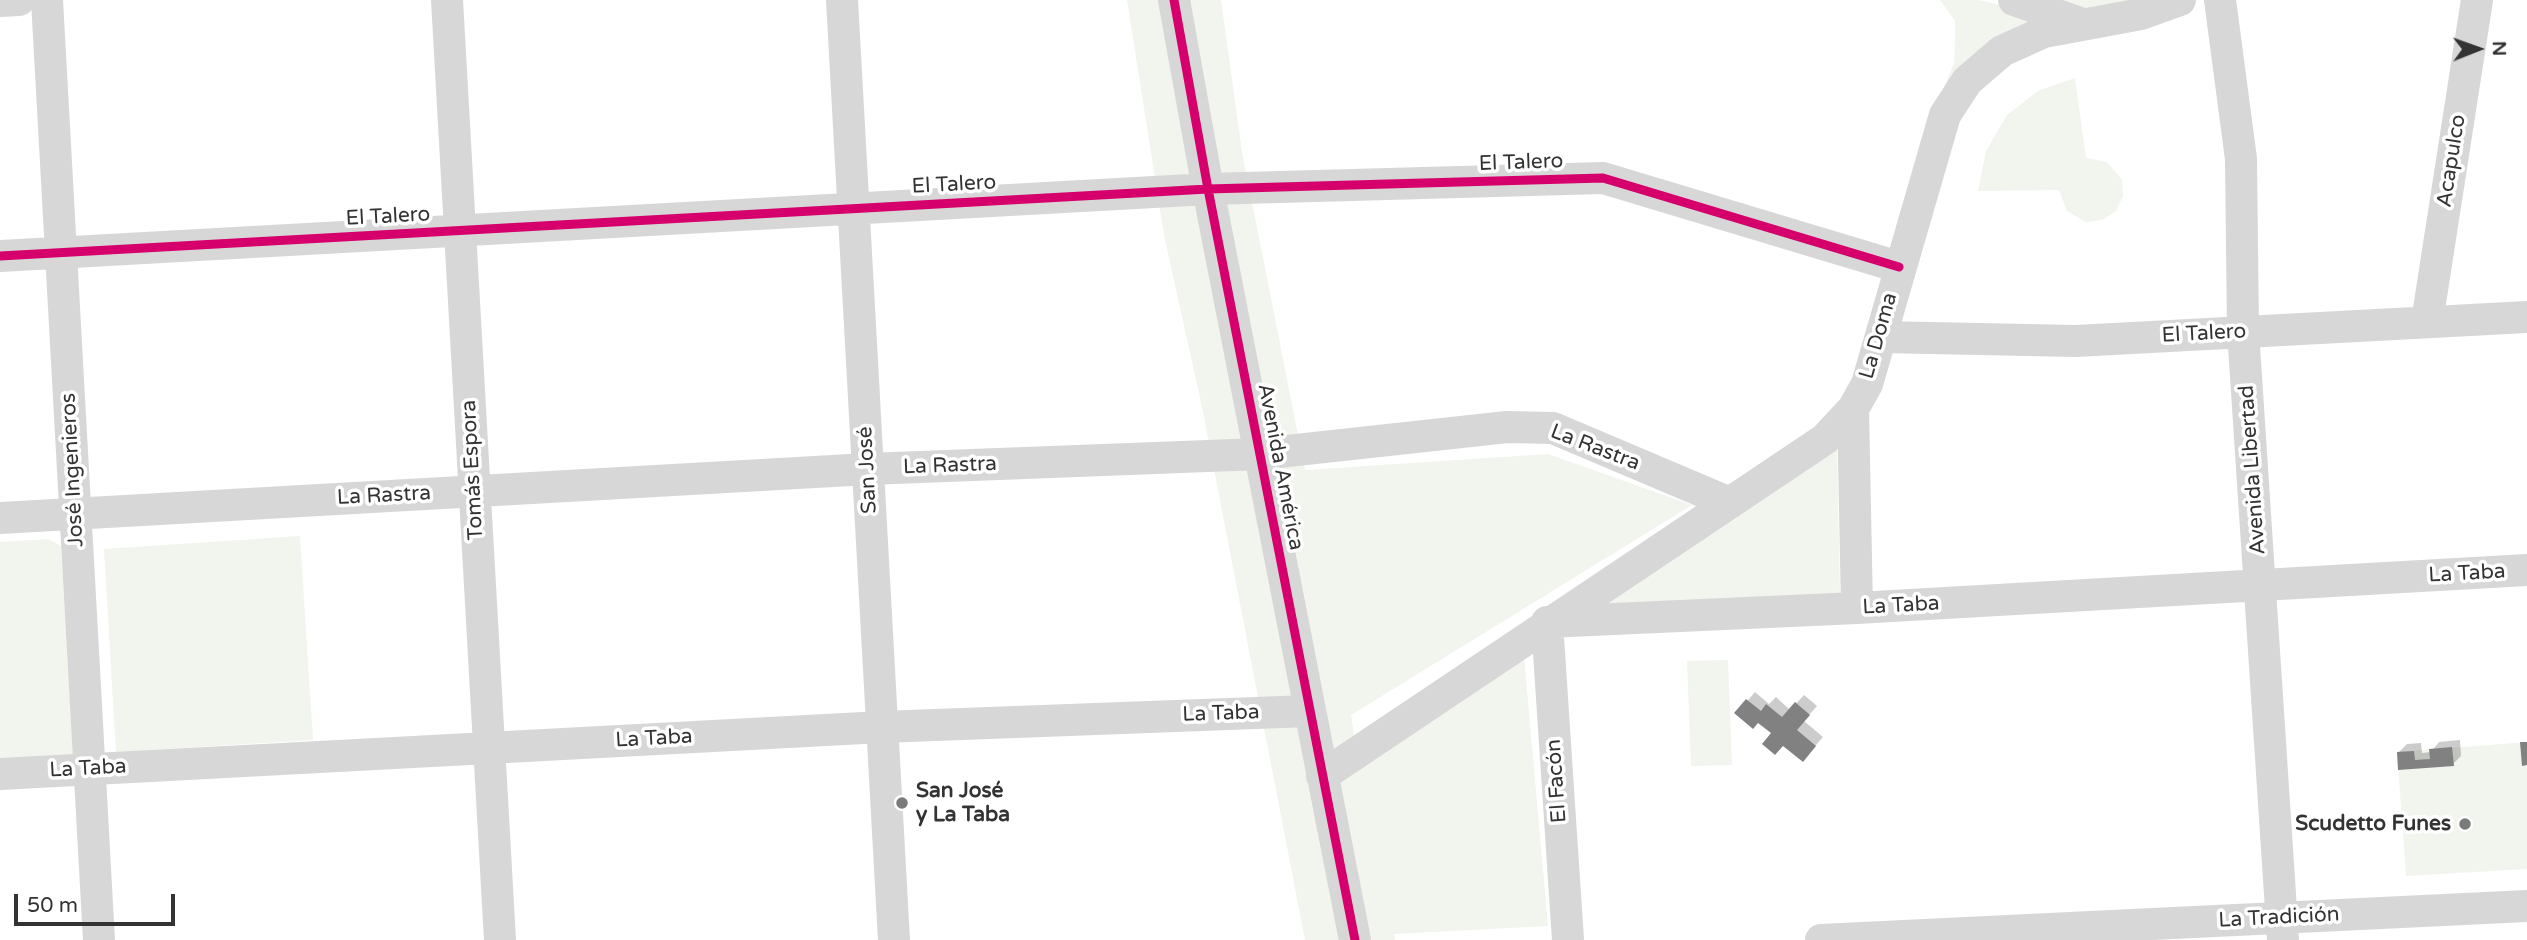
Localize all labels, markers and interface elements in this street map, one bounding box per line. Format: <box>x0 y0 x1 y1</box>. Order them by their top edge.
north arrow <box>2443 14 2513 84</box>
text: N <box>2488 41 2510 56</box>
street label: Acapulco <box>2432 113 2472 209</box>
street label: El Talero <box>1478 149 1564 177</box>
street label: El Talero <box>911 170 997 200</box>
street label: El Talero <box>345 202 431 232</box>
street label: La Doma <box>1855 290 1903 382</box>
street label: El Talero <box>2161 319 2247 349</box>
street label: Avenida América <box>1251 382 1309 552</box>
street label: Avenida Libertad <box>2235 384 2271 556</box>
street label: José Ingenieros <box>56 392 90 548</box>
street label: Tomás Espora <box>457 399 489 541</box>
street label: La Rastra <box>1547 419 1643 477</box>
street label: San José <box>853 426 883 514</box>
street label: La Rastra <box>903 452 997 480</box>
street label: La Rastra <box>336 481 432 511</box>
street label: La Taba <box>2428 559 2506 589</box>
street label: La Taba <box>1862 591 1940 621</box>
street label: La Taba <box>1182 700 1260 728</box>
street label: La Taba <box>615 724 693 754</box>
street label: El Facón <box>1542 738 1572 824</box>
street label: La Taba <box>49 754 127 784</box>
place label: San José y La Taba <box>916 778 1010 828</box>
marker: San José y La Taba <box>894 795 910 811</box>
place label: Scudetto Funes <box>2295 811 2451 837</box>
marker: Scudetto Funes <box>2457 816 2473 832</box>
scale bar <box>18 880 178 924</box>
text: 50 m <box>27 893 78 918</box>
street label: La Tradición <box>2218 902 2340 934</box>

